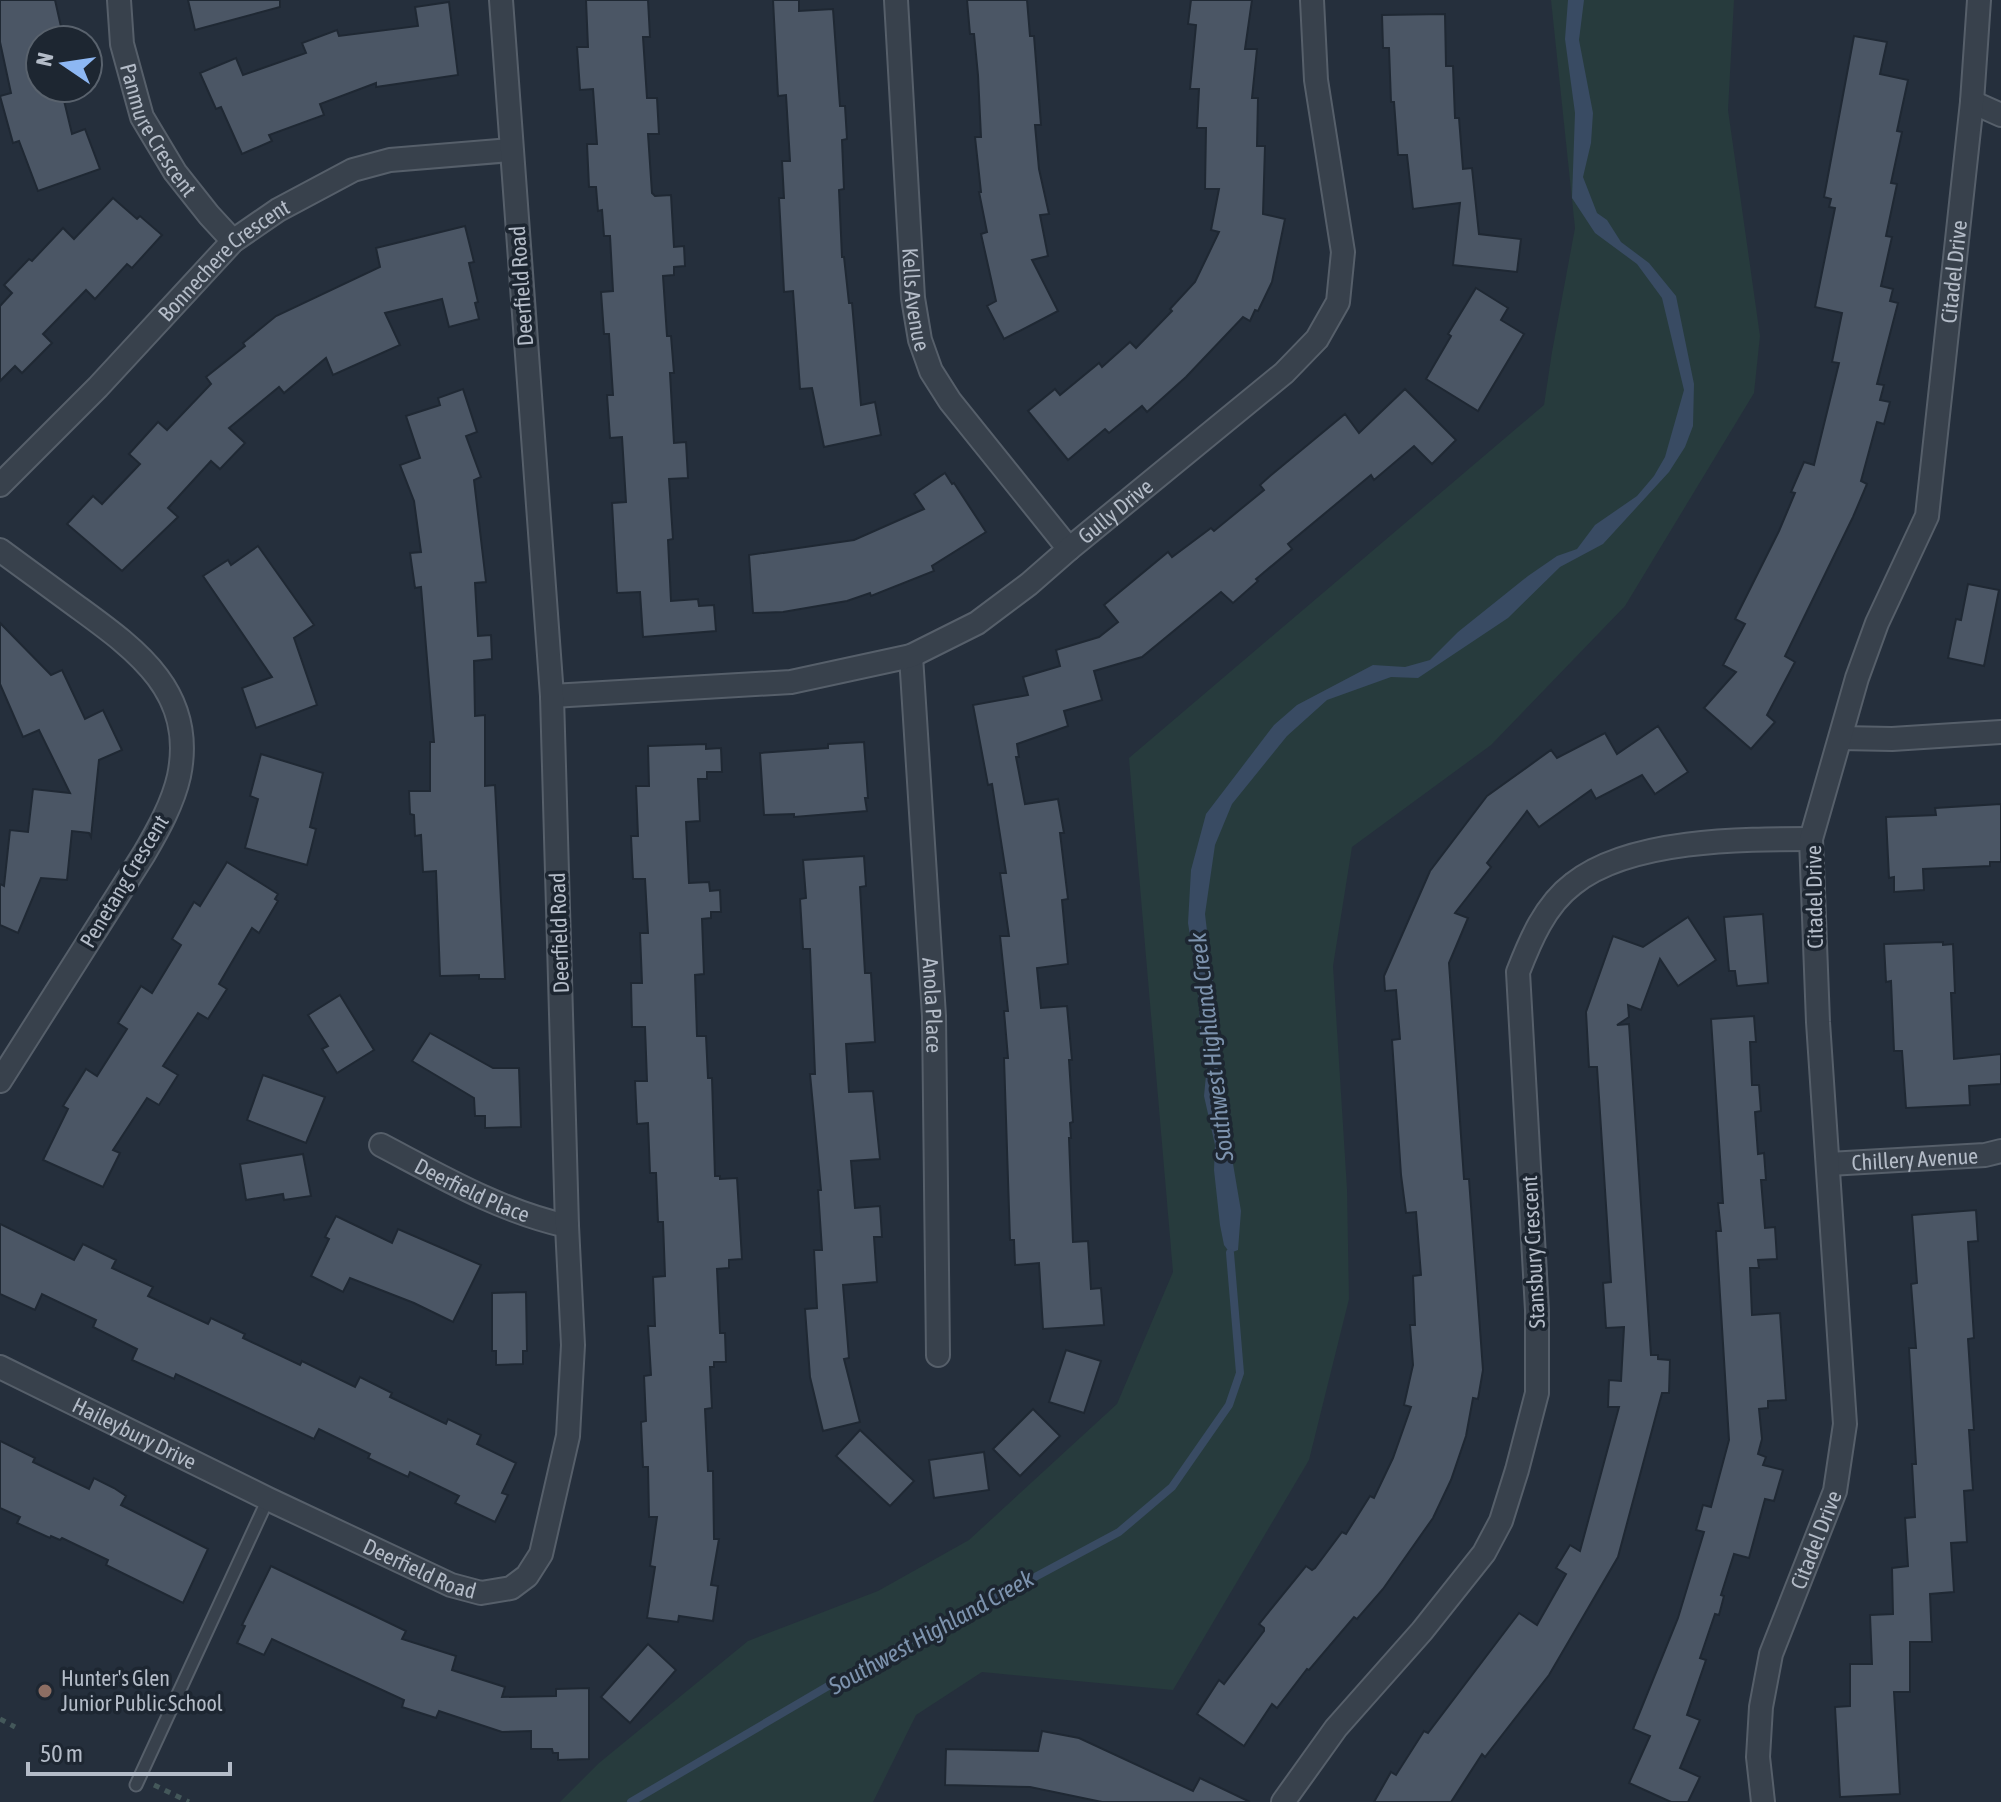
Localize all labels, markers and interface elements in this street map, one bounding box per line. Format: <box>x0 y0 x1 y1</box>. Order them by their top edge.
north arrow <box>24 24 104 104</box>
text: N <box>30 50 59 69</box>
street label: Panmure Crescent <box>115 60 202 202</box>
street label: Bonnechere Crescent <box>153 193 294 326</box>
street label: Citadel Drive <box>1935 219 1972 325</box>
street label: Deerfield Road <box>504 225 538 347</box>
street label: Kells Avenue <box>897 247 936 355</box>
street label: Gully Drive <box>1073 473 1158 549</box>
street label: Penetang Crescent <box>74 810 174 952</box>
street label: Citadel Drive <box>1800 845 1828 949</box>
street label: Deerfield Road <box>544 872 574 994</box>
water label: Southwest Highland Creek <box>1184 931 1239 1164</box>
street label: Anola Place <box>917 957 947 1053</box>
street label: Chillery Avenue <box>1851 1142 1979 1176</box>
street label: Deerfield Place <box>410 1152 533 1228</box>
street label: Stansbury Crescent <box>1516 1175 1550 1329</box>
street label: Haileybury Drive <box>68 1392 201 1475</box>
street label: Citadel Drive <box>1785 1487 1847 1593</box>
street label: Deerfield Road <box>359 1533 479 1604</box>
water label: Southwest Highland Creek <box>823 1564 1039 1700</box>
place label: Hunter's Glen Junior Public School <box>61 1665 223 1716</box>
marker: Hunter's Glen Junior Public School <box>36 1682 54 1700</box>
scale bar <box>28 1726 230 1776</box>
text: 50 m <box>40 1740 83 1767</box>

